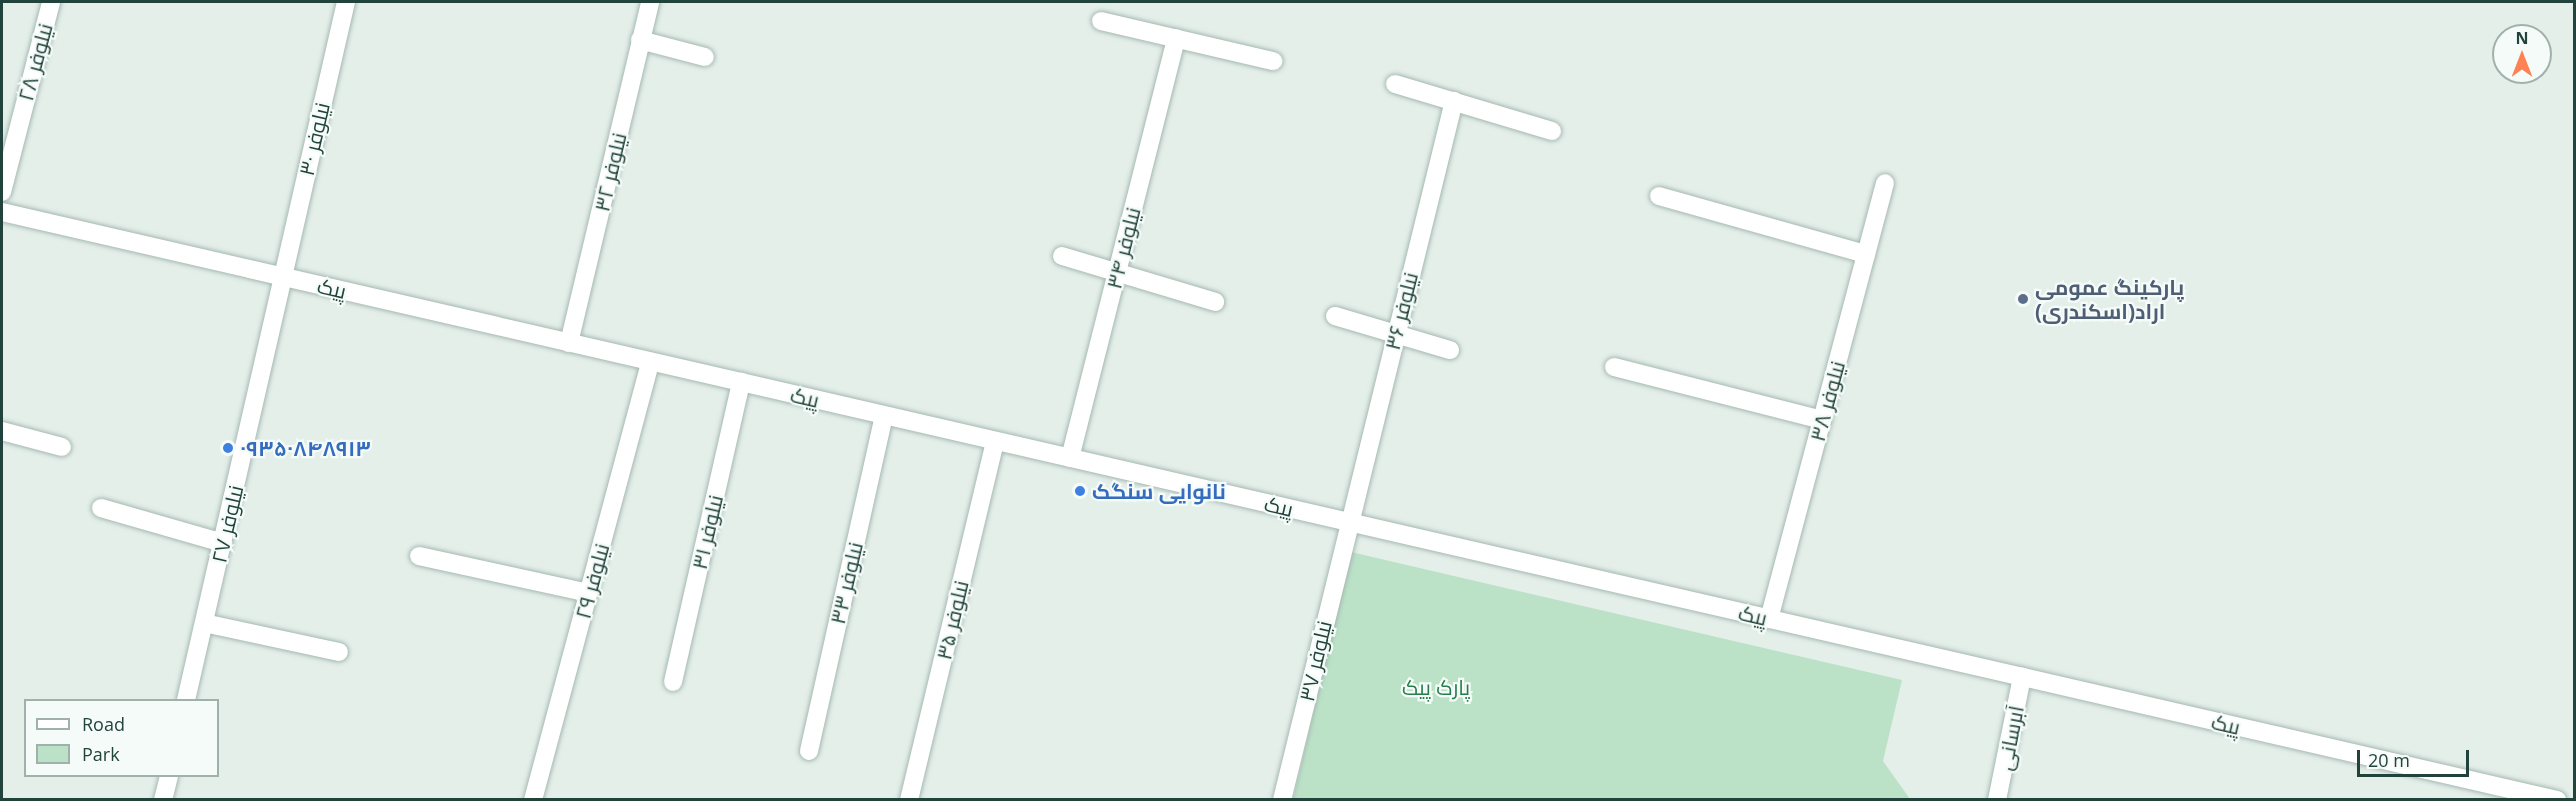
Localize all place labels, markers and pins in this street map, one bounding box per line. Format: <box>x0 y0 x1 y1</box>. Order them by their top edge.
place label: پارکینگ عمومی اراد(اسکندری) <box>2035 274 2184 324</box>
marker: پارکینگ عمومی اراد(اسکندری) <box>2016 292 2030 306</box>
place label: ۰۹۳۵۰۸۴۸۹۱۳ <box>240 435 371 461</box>
marker: ۰۹۳۵۰۸۴۸۹۱۳ <box>221 441 235 455</box>
place label: نانوایی سنگک <box>1092 478 1226 504</box>
marker: نانوایی سنگک <box>1073 484 1087 498</box>

